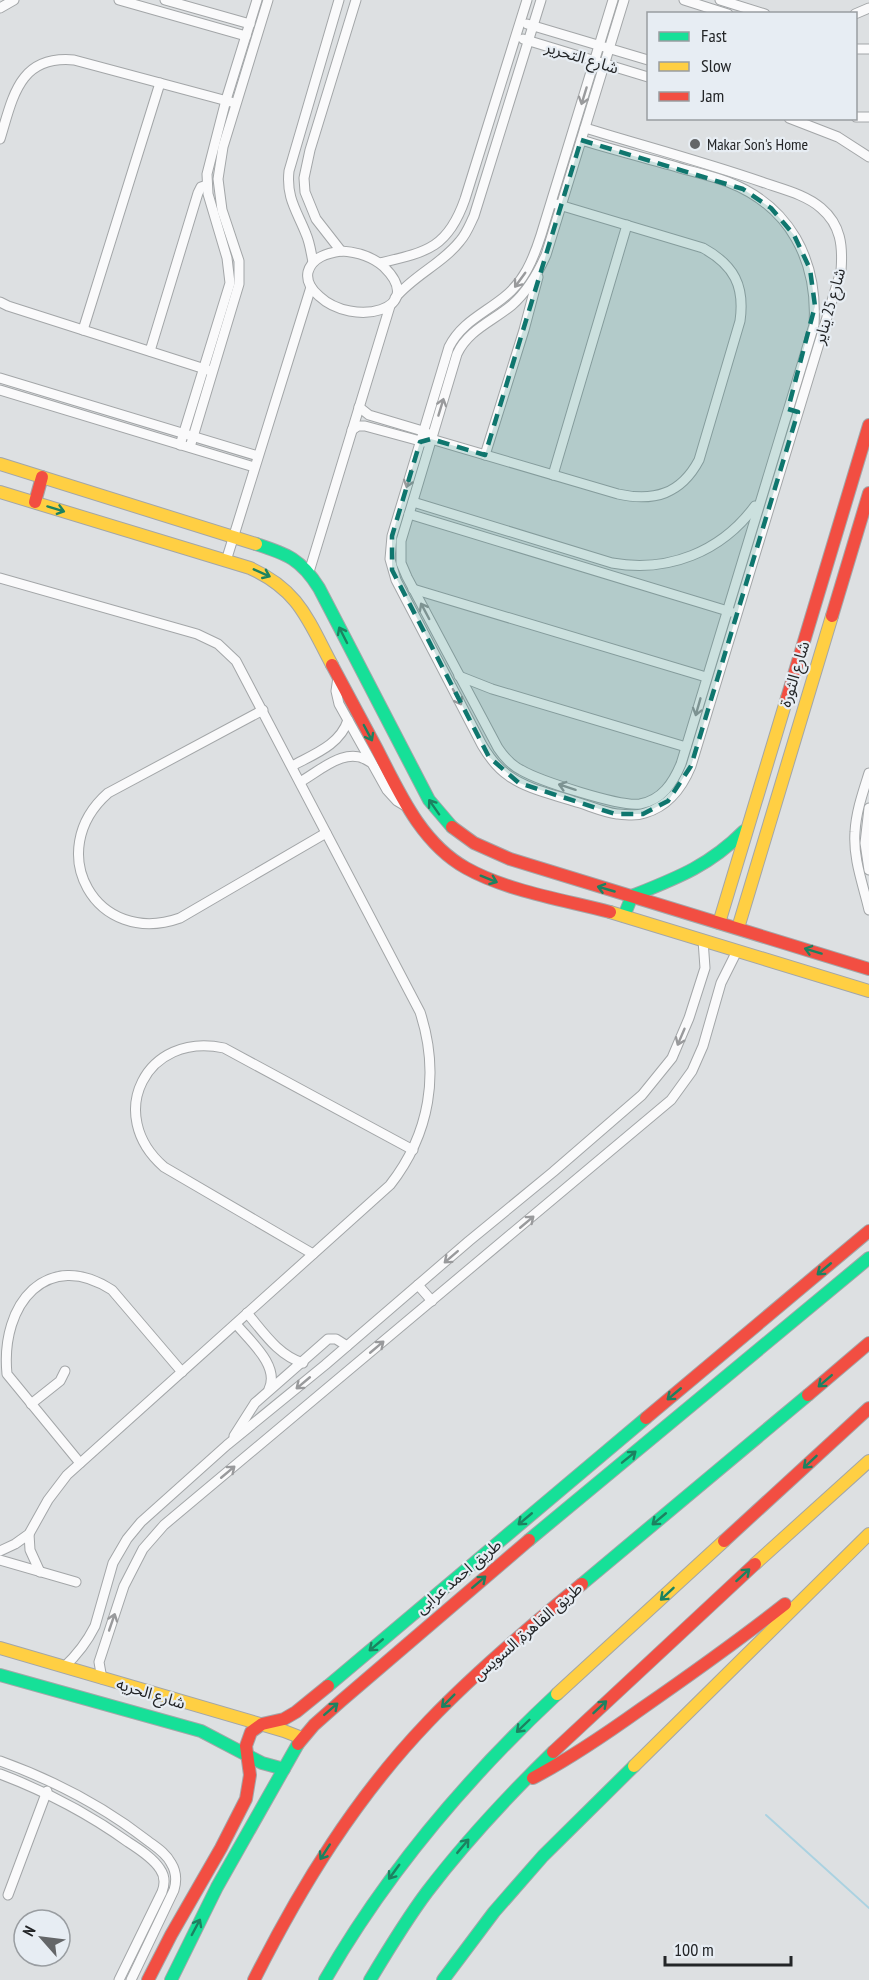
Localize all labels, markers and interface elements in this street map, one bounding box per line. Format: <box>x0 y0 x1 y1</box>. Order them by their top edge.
legend <box>647 12 857 120</box>
text: Fast <box>701 24 727 47</box>
street label: شارع التحرير <box>541 36 621 80</box>
text: Slow <box>701 54 732 77</box>
text: Jam <box>700 84 724 107</box>
one-way arrow <box>577 86 588 105</box>
place label: Makar Son's Home <box>707 134 808 154</box>
marker: Makar Son's Home <box>688 137 702 151</box>
street label: شارع 25 يناير <box>808 266 852 348</box>
one-way arrow <box>514 271 526 287</box>
one-way arrow <box>436 398 447 417</box>
one-way arrow <box>403 469 414 488</box>
one-way arrow <box>46 504 65 515</box>
one-way arrow <box>253 568 271 580</box>
one-way arrow <box>419 603 430 621</box>
one-way arrow <box>336 627 348 645</box>
street label: شارع الثورة <box>775 639 816 710</box>
one-way arrow <box>451 688 463 705</box>
one-way arrow <box>692 697 703 716</box>
one-way arrow <box>363 723 374 741</box>
one-way arrow <box>558 781 577 792</box>
one-way arrow <box>428 800 440 816</box>
one-way arrow <box>479 874 497 885</box>
one-way arrow <box>597 883 616 894</box>
one-way arrow <box>804 945 823 956</box>
one-way arrow <box>675 1027 686 1045</box>
one-way arrow <box>519 1216 535 1229</box>
one-way arrow <box>444 1250 459 1264</box>
one-way arrow <box>817 1262 832 1276</box>
one-way arrow <box>369 1340 385 1353</box>
one-way arrow <box>818 1374 833 1388</box>
one-way arrow <box>295 1377 311 1390</box>
one-way arrow <box>667 1387 682 1401</box>
one-way arrow <box>621 1450 636 1464</box>
one-way arrow <box>803 1455 818 1469</box>
one-way arrow <box>220 1465 235 1479</box>
one-way arrow <box>518 1512 533 1526</box>
one-way arrow <box>652 1512 667 1526</box>
street label: طريق احمد عرابى <box>411 1534 506 1619</box>
one-way arrow <box>736 1568 751 1582</box>
one-way arrow <box>471 1575 486 1589</box>
street label: طريق القاهرة, السويس <box>468 1578 587 1685</box>
one-way arrow <box>659 1587 674 1601</box>
one-way arrow <box>107 1613 118 1632</box>
one-way arrow <box>368 1639 384 1652</box>
street label: شارع الحريه <box>113 1673 188 1716</box>
one-way arrow <box>440 1694 455 1709</box>
one-way arrow <box>592 1700 607 1714</box>
one-way arrow <box>323 1702 338 1716</box>
one-way arrow <box>516 1719 531 1733</box>
one-way arrow <box>456 1839 470 1854</box>
one-way arrow <box>318 1843 330 1860</box>
one-way arrow <box>388 1864 401 1880</box>
north arrow <box>12 1908 72 1968</box>
one-way arrow <box>191 1919 202 1937</box>
text: N <box>18 1922 40 1939</box>
scale bar <box>665 1929 791 1967</box>
text: 100 m <box>674 1938 714 1961</box>

